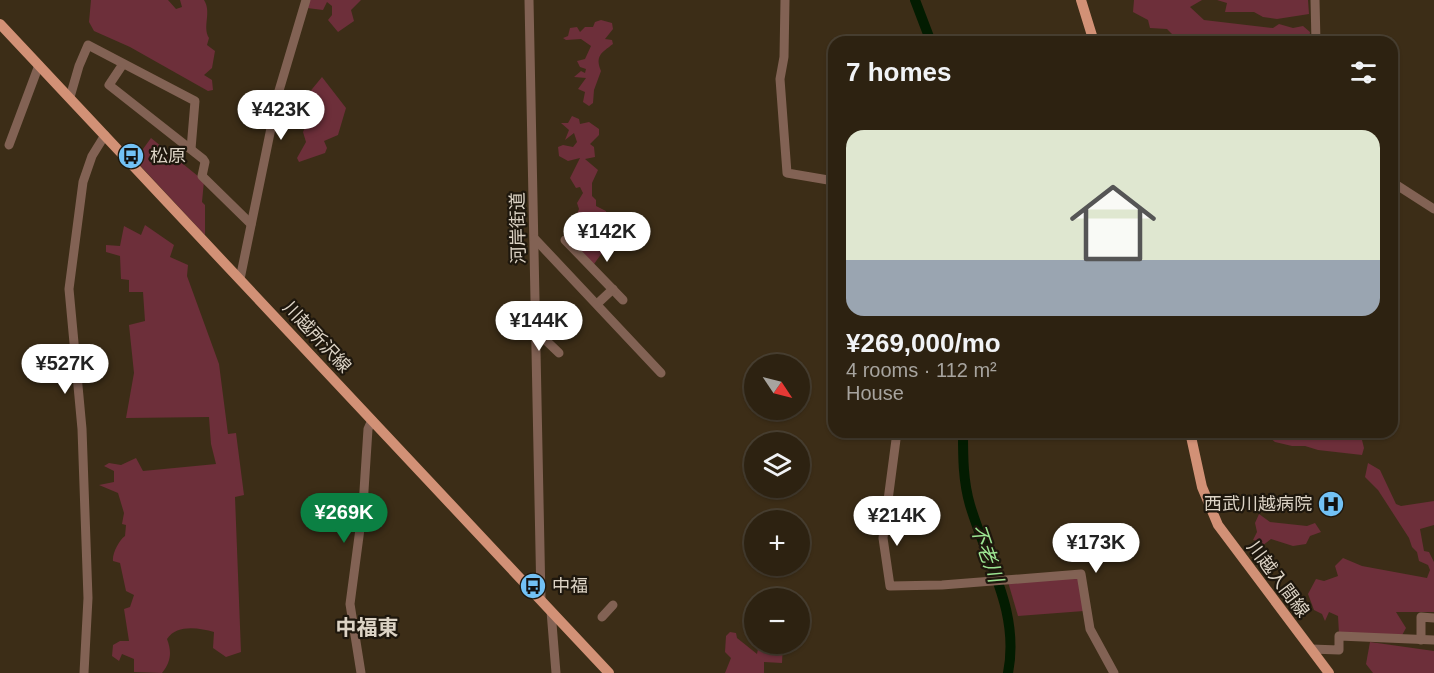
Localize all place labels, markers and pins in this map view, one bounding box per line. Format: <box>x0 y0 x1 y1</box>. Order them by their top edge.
pin: ¥423K <box>239 90 323 141</box>
bus stop icon: 松原 <box>116 141 146 171</box>
place label: 松原 <box>150 146 186 166</box>
pin: ¥142K <box>565 212 649 263</box>
pin: ¥144K <box>497 301 581 352</box>
pin: ¥527K <box>23 344 107 395</box>
hospital icon: 西武川越病院 <box>1316 489 1346 519</box>
pin: ¥269K <box>302 493 386 544</box>
place label: 西武川越病院 <box>1204 494 1312 514</box>
pin: ¥214K <box>855 496 939 547</box>
pin: ¥173K <box>1054 523 1138 574</box>
bus stop icon: 中福 <box>518 571 548 601</box>
place label: 中福 <box>552 576 588 596</box>

